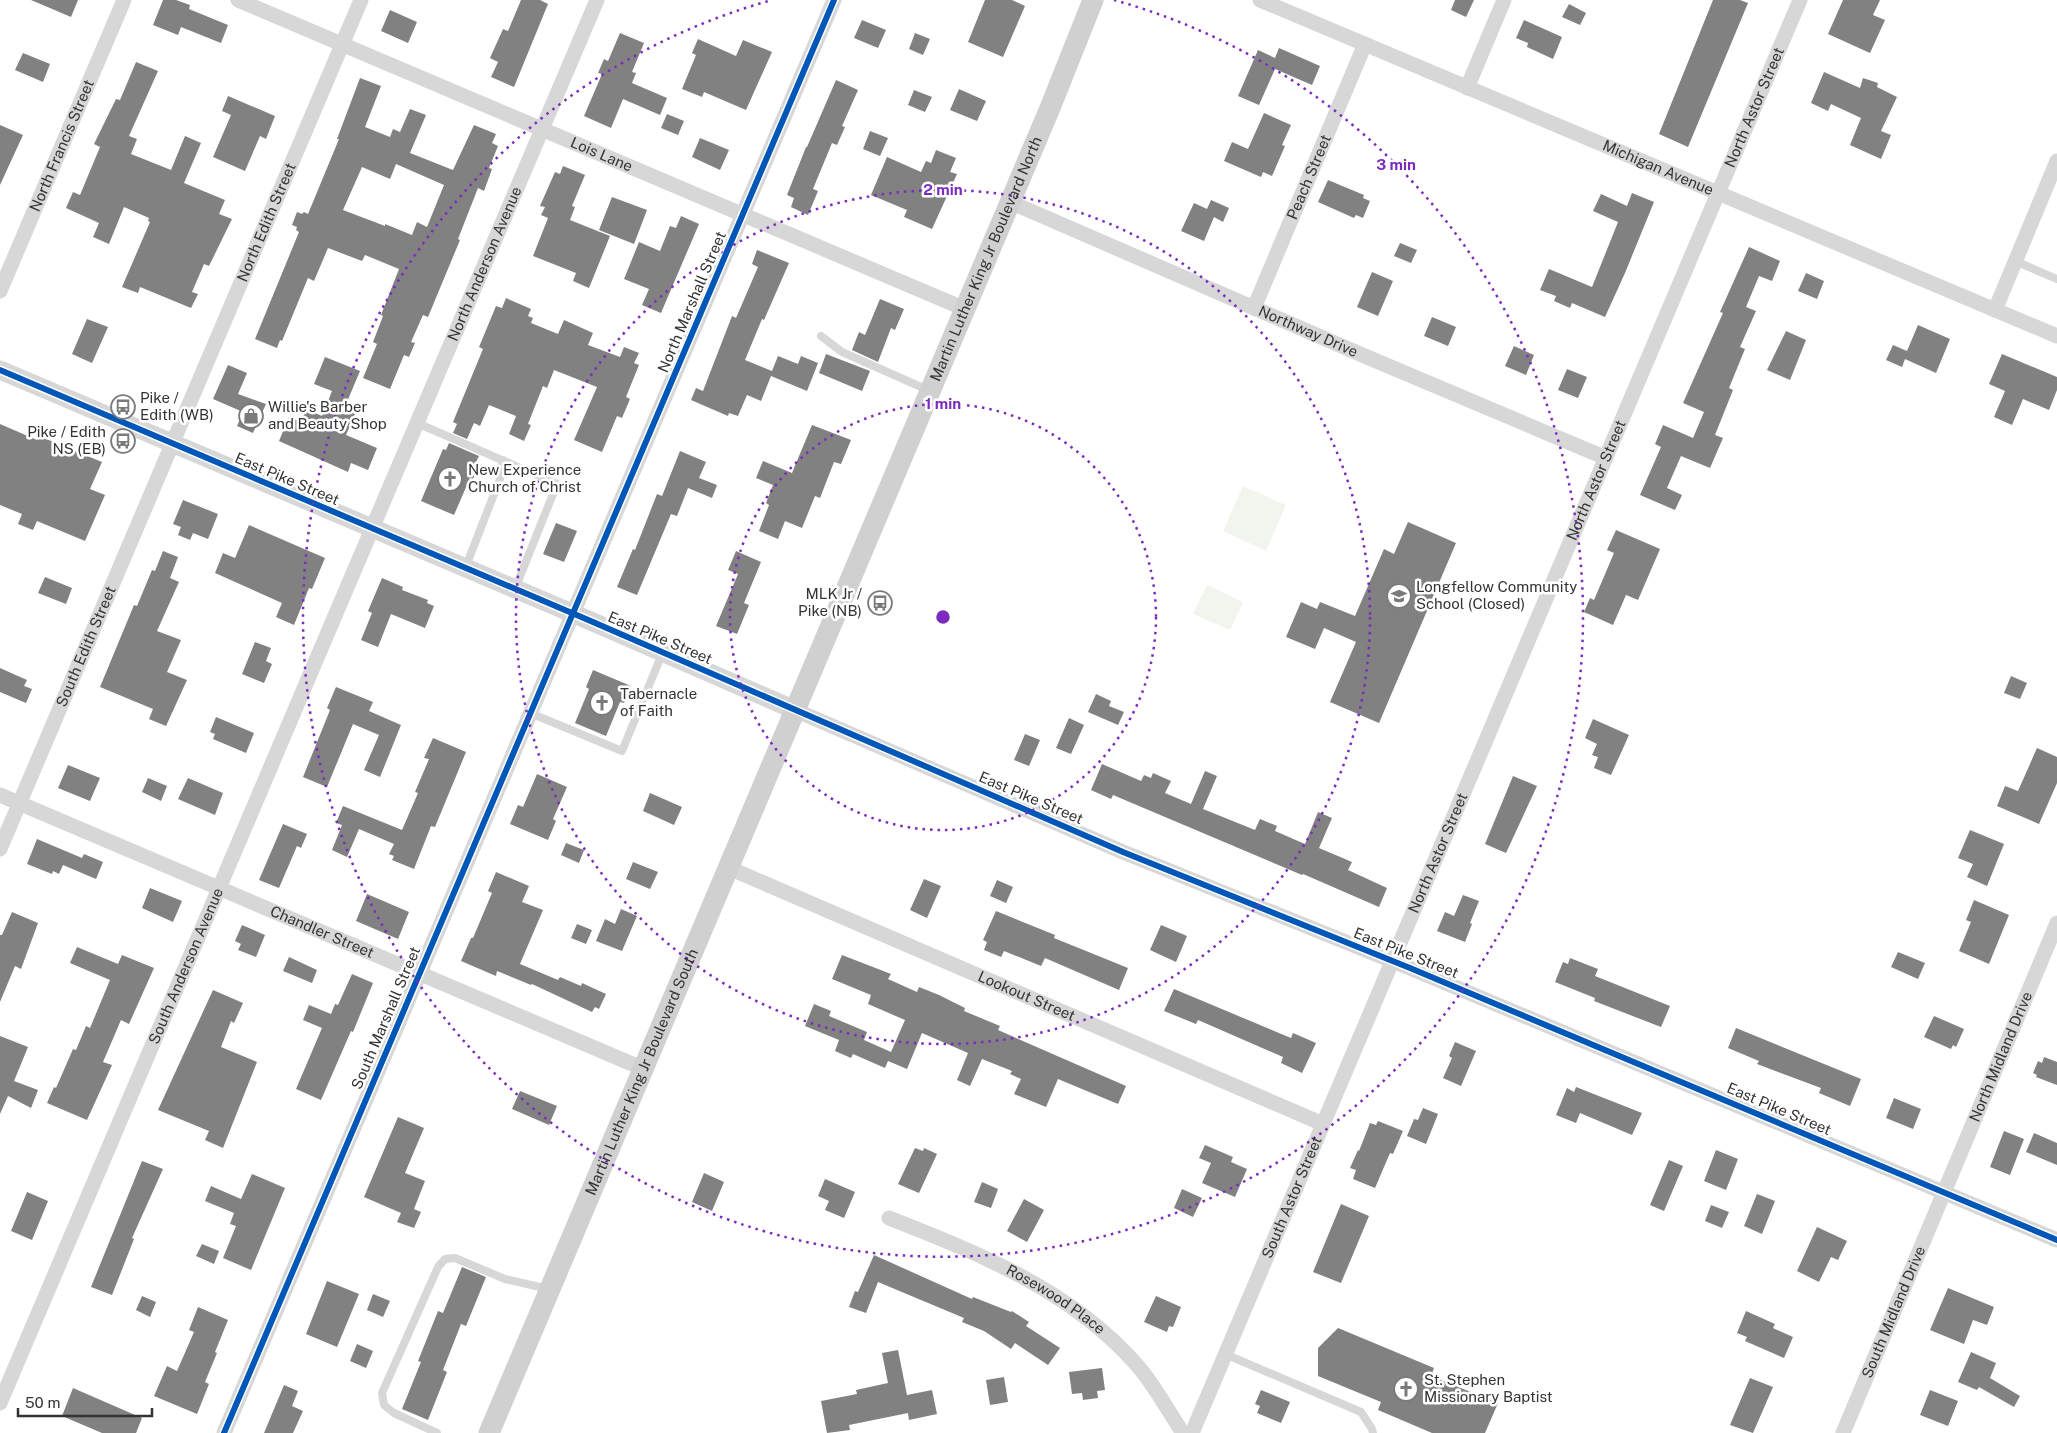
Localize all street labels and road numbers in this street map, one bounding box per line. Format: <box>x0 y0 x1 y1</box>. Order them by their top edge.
street label: North Astor Street <box>1721 44 1787 170</box>
street label: North Francis Street <box>26 77 97 214</box>
street label: Peach Street <box>1283 132 1334 222</box>
street label: Lois Lane <box>568 133 635 175</box>
street label: Martin Luther King Jr Boulevard North <box>926 134 1045 384</box>
street label: Michigan Avenue <box>1600 136 1716 198</box>
street label: North Edith Street <box>233 160 299 284</box>
street label: North Anderson Avenue <box>444 184 525 343</box>
street label: North Marshall Street <box>654 229 729 375</box>
street label: Northway Drive <box>1256 302 1361 360</box>
street label: North Astor Street <box>1563 417 1629 543</box>
street label: East Pike Street <box>232 449 342 508</box>
street label: South Edith Street <box>52 583 119 709</box>
street label: East Pike Street <box>605 608 715 667</box>
street label: East Pike Street <box>976 768 1086 827</box>
street label: North Astor Street <box>1405 790 1471 915</box>
street label: South Anderson Avenue <box>145 885 226 1046</box>
street label: Chandler Street <box>268 902 377 961</box>
street label: East Pike Street <box>1351 924 1461 981</box>
street label: South Marshall Street <box>348 944 423 1092</box>
street label: Martin Luther King Jr Boulevard South <box>582 946 701 1198</box>
street label: Lookout Street <box>976 967 1078 1024</box>
street label: North Midland Drive <box>1966 989 2035 1124</box>
street label: East Pike Street <box>1724 1079 1834 1138</box>
street label: South Astor Street <box>1258 1133 1325 1261</box>
street label: South Midland Drive <box>1858 1244 1928 1381</box>
street label: Rosewood Place <box>1004 1261 1109 1337</box>

